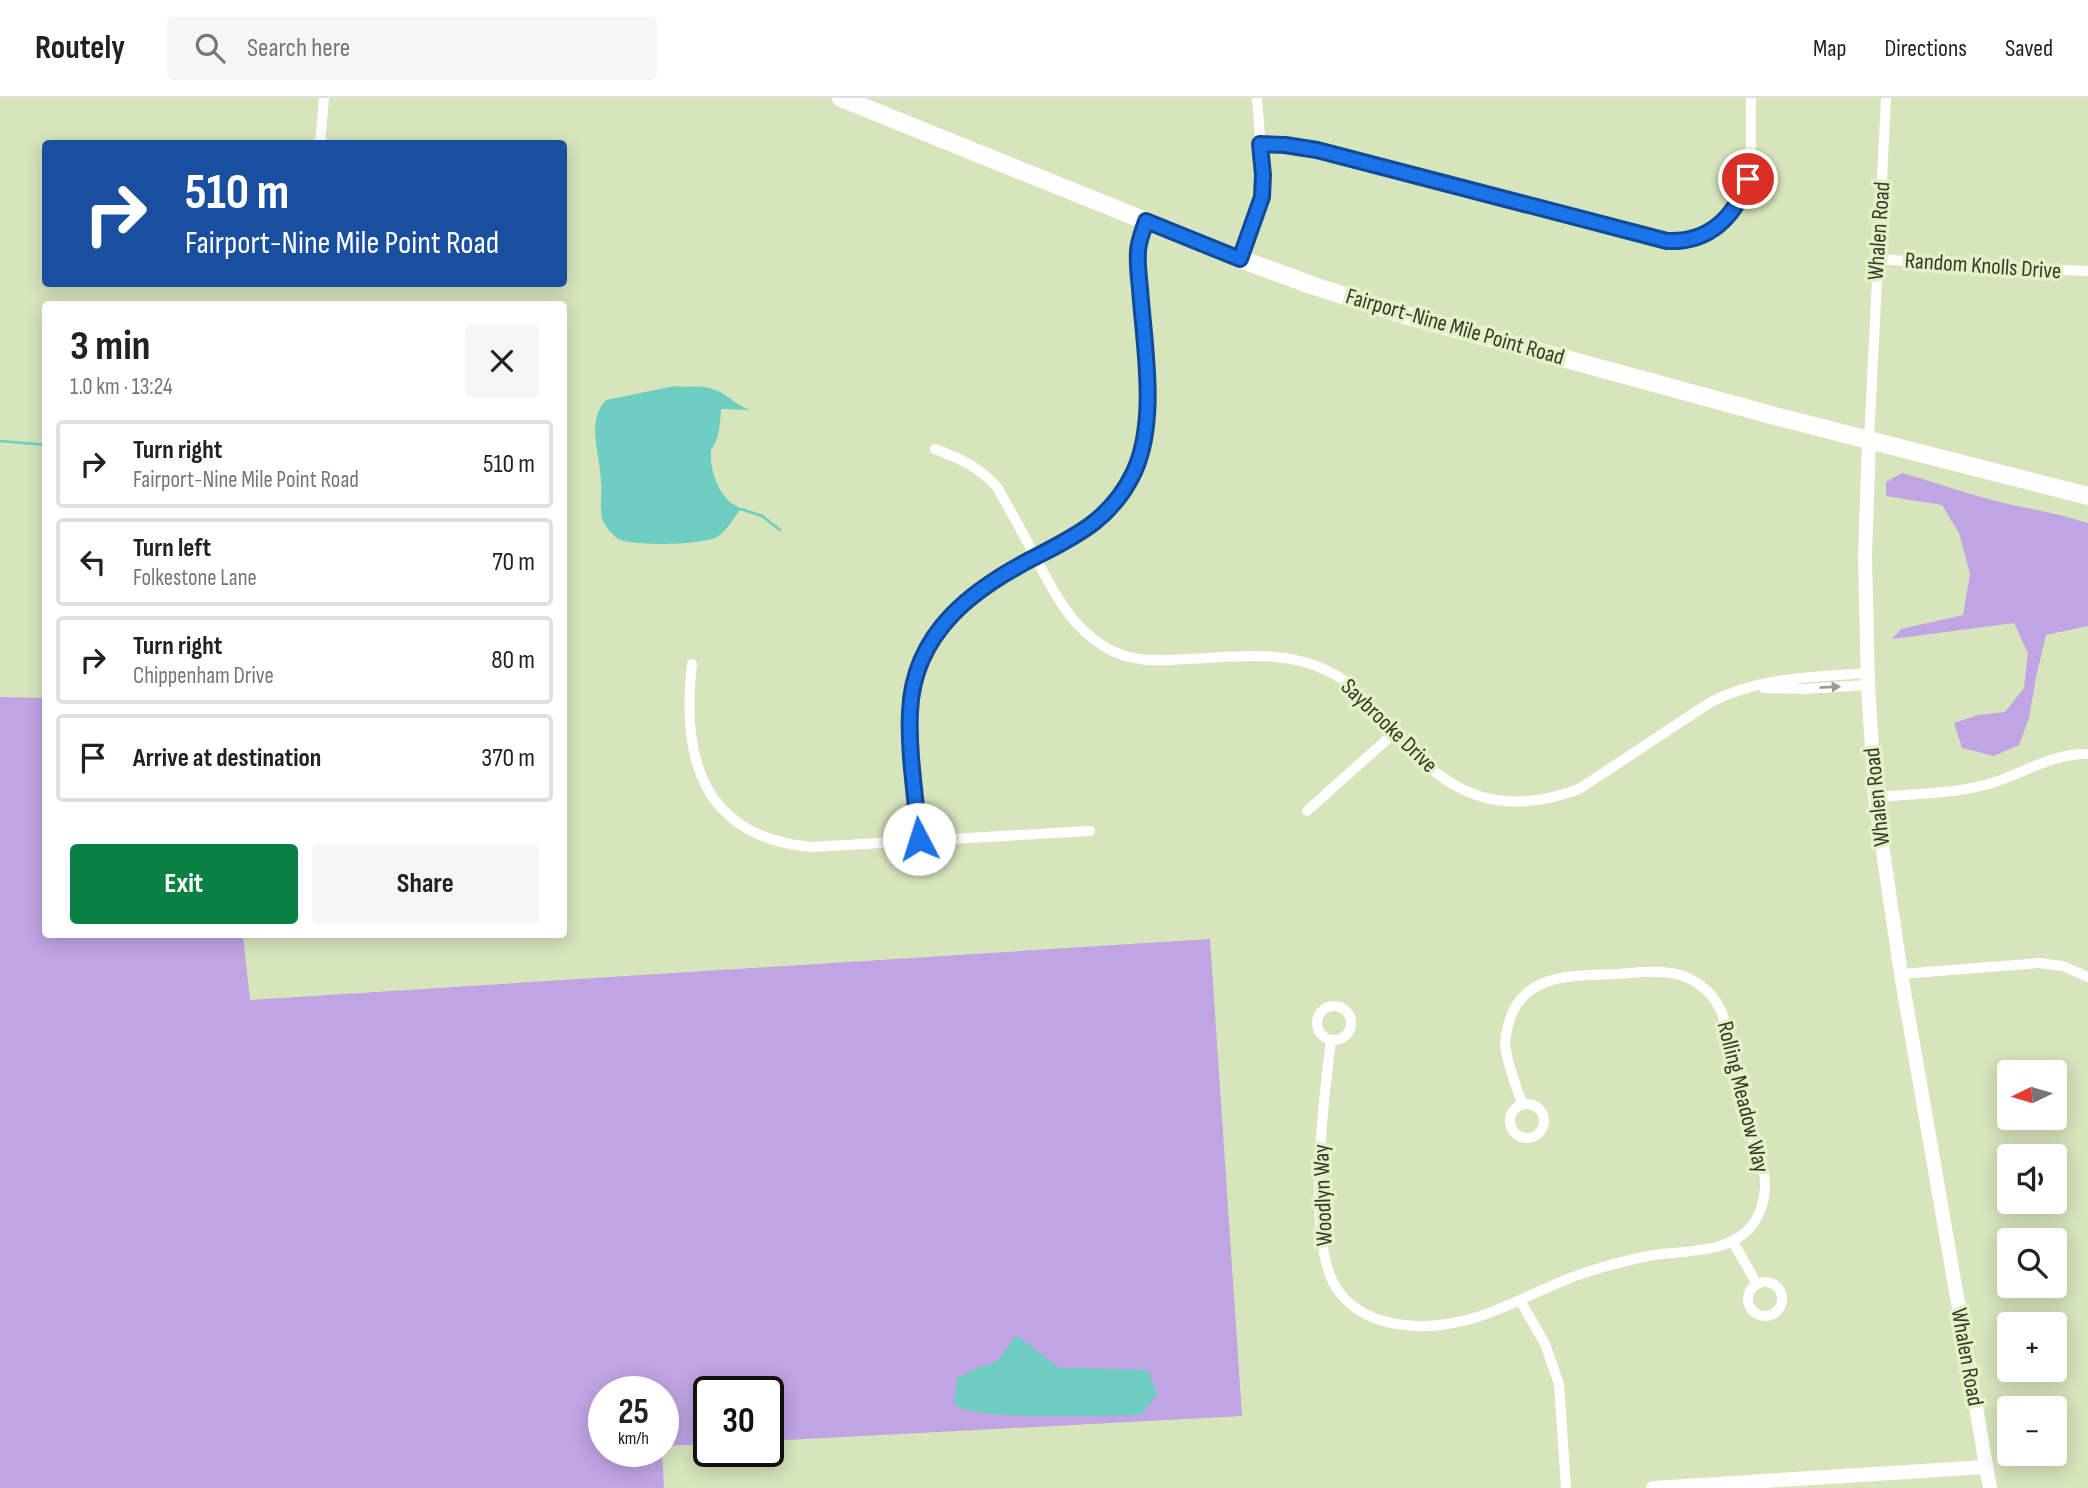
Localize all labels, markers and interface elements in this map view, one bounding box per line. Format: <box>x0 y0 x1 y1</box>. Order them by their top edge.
search box <box>167 17 657 80</box>
text: Routely <box>35 28 125 68</box>
icon: search <box>191 29 229 67</box>
text: Search here <box>247 33 350 64</box>
text: Map <box>1813 34 1846 63</box>
text: Directions <box>1884 34 1967 63</box>
text: Saved <box>2005 34 2053 63</box>
pin <box>1718 149 1778 209</box>
icon: arrive <box>1729 160 1767 198</box>
text: 510 m <box>185 164 289 223</box>
icon: right <box>70 168 161 259</box>
street label: Whalen Road <box>1862 181 1896 281</box>
text: Fairport-Nine Mile Point Road <box>185 224 499 263</box>
street label: Random Knolls Drive <box>1904 247 2062 285</box>
street label: Fairport-Nine Mile Point Road <box>1343 282 1567 372</box>
text: 3 min <box>70 321 150 372</box>
button: close <box>465 324 539 398</box>
text: 1.0 km · 13:24 <box>70 373 173 401</box>
text: Turn right <box>133 435 222 466</box>
icon: right <box>74 445 112 483</box>
text: 510 m <box>483 449 535 480</box>
text: Fairport-Nine Mile Point Road <box>133 466 359 494</box>
text: Turn left <box>133 533 211 564</box>
icon: left <box>74 543 112 581</box>
text: 70 m <box>492 547 535 578</box>
text: Folkestone Lane <box>133 564 257 592</box>
text: Turn right <box>133 631 222 662</box>
icon: right <box>74 641 112 679</box>
text: 80 m <box>491 645 535 676</box>
text: Chippenham Drive <box>133 662 274 690</box>
street label: Saybrooke Drive <box>1335 673 1443 779</box>
one-way arrow <box>1819 681 1841 692</box>
icon: arrive <box>74 739 112 777</box>
text: Arrive at destination <box>133 743 321 774</box>
text: 370 m <box>481 743 535 774</box>
street label: Whalen Road <box>1858 746 1896 848</box>
position arrow <box>882 802 956 876</box>
button: Exit <box>70 844 298 924</box>
button: Share <box>312 844 539 924</box>
street label: Rolling Meadow Way <box>1711 1018 1775 1176</box>
north arrow <box>1997 1060 2067 1130</box>
map controls <box>1997 1060 2067 1466</box>
street label: Woodlyn Way <box>1307 1144 1339 1246</box>
button: sound <box>1997 1144 2067 1214</box>
button: search <box>1997 1228 2067 1298</box>
street label: Whalen Road <box>1945 1306 1989 1408</box>
button: + <box>1997 1312 2067 1382</box>
speed limit sign: 30 <box>693 1376 784 1467</box>
text: 25 <box>618 1391 649 1434</box>
button: − <box>1997 1396 2067 1466</box>
text: km/h <box>618 1428 649 1449</box>

